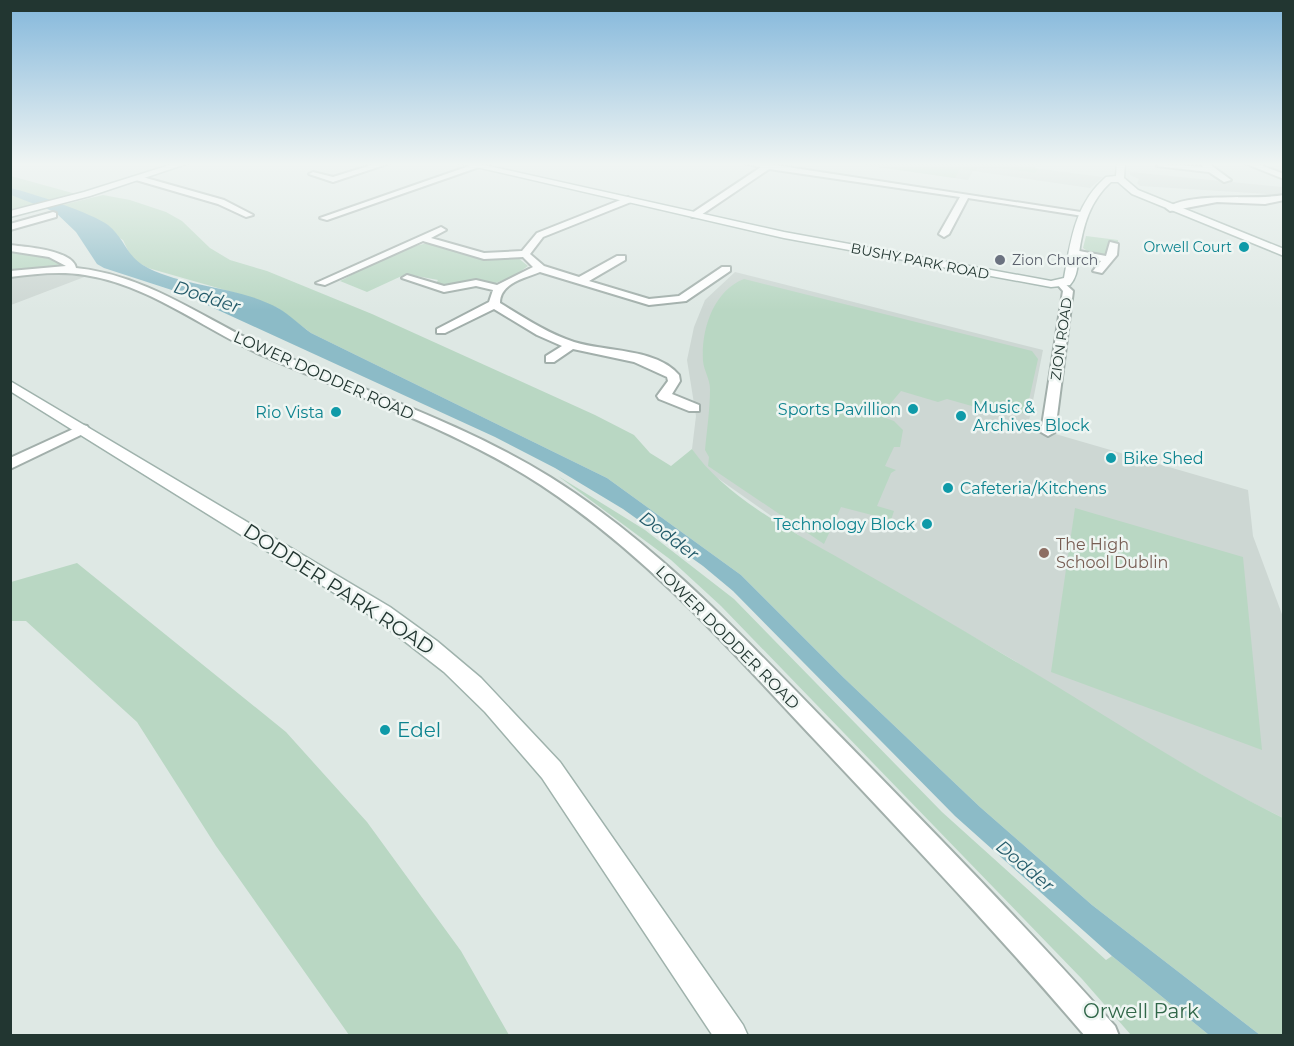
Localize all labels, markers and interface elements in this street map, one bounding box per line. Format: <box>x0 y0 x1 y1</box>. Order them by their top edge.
place label: Orwell Court <box>1143 238 1232 256</box>
street label: BUSHY PARK ROAD <box>849 239 991 283</box>
marker: Orwell Court <box>1237 240 1251 254</box>
place label: Zion Church <box>1012 251 1098 269</box>
marker: Zion Church <box>993 253 1007 267</box>
water label: Dodder <box>171 276 244 318</box>
street label: ZION ROAD <box>1046 296 1076 382</box>
street label: LOWER DODDER ROAD <box>231 327 417 424</box>
place label: Music & Archives Block <box>973 398 1090 435</box>
place label: Sports Pavillion <box>778 400 901 419</box>
marker: Sports Pavillion <box>906 402 920 416</box>
place label: Rio Vista <box>255 403 324 422</box>
marker: Rio Vista <box>329 405 343 419</box>
marker: Music & Archives Block <box>954 409 968 423</box>
place label: Bike Shed <box>1123 449 1204 468</box>
marker: Bike Shed <box>1104 451 1118 465</box>
place label: Cafeteria/Kitchens <box>960 479 1107 498</box>
marker: Cafeteria/Kitchens <box>941 481 955 495</box>
water label: Dodder <box>635 507 704 566</box>
place label: Technology Block <box>774 515 915 534</box>
marker: Technology Block <box>920 517 934 531</box>
street label: DODDER PARK ROAD <box>239 518 439 660</box>
place label: The High School Dublin <box>1056 535 1168 572</box>
marker: The High School Dublin <box>1037 546 1051 560</box>
street label: LOWER DODDER ROAD <box>652 562 803 713</box>
place label: Edel <box>397 718 441 742</box>
marker: Edel <box>378 723 392 737</box>
water label: Dodder <box>992 836 1059 897</box>
park label: Orwell Park <box>1083 999 1199 1023</box>

